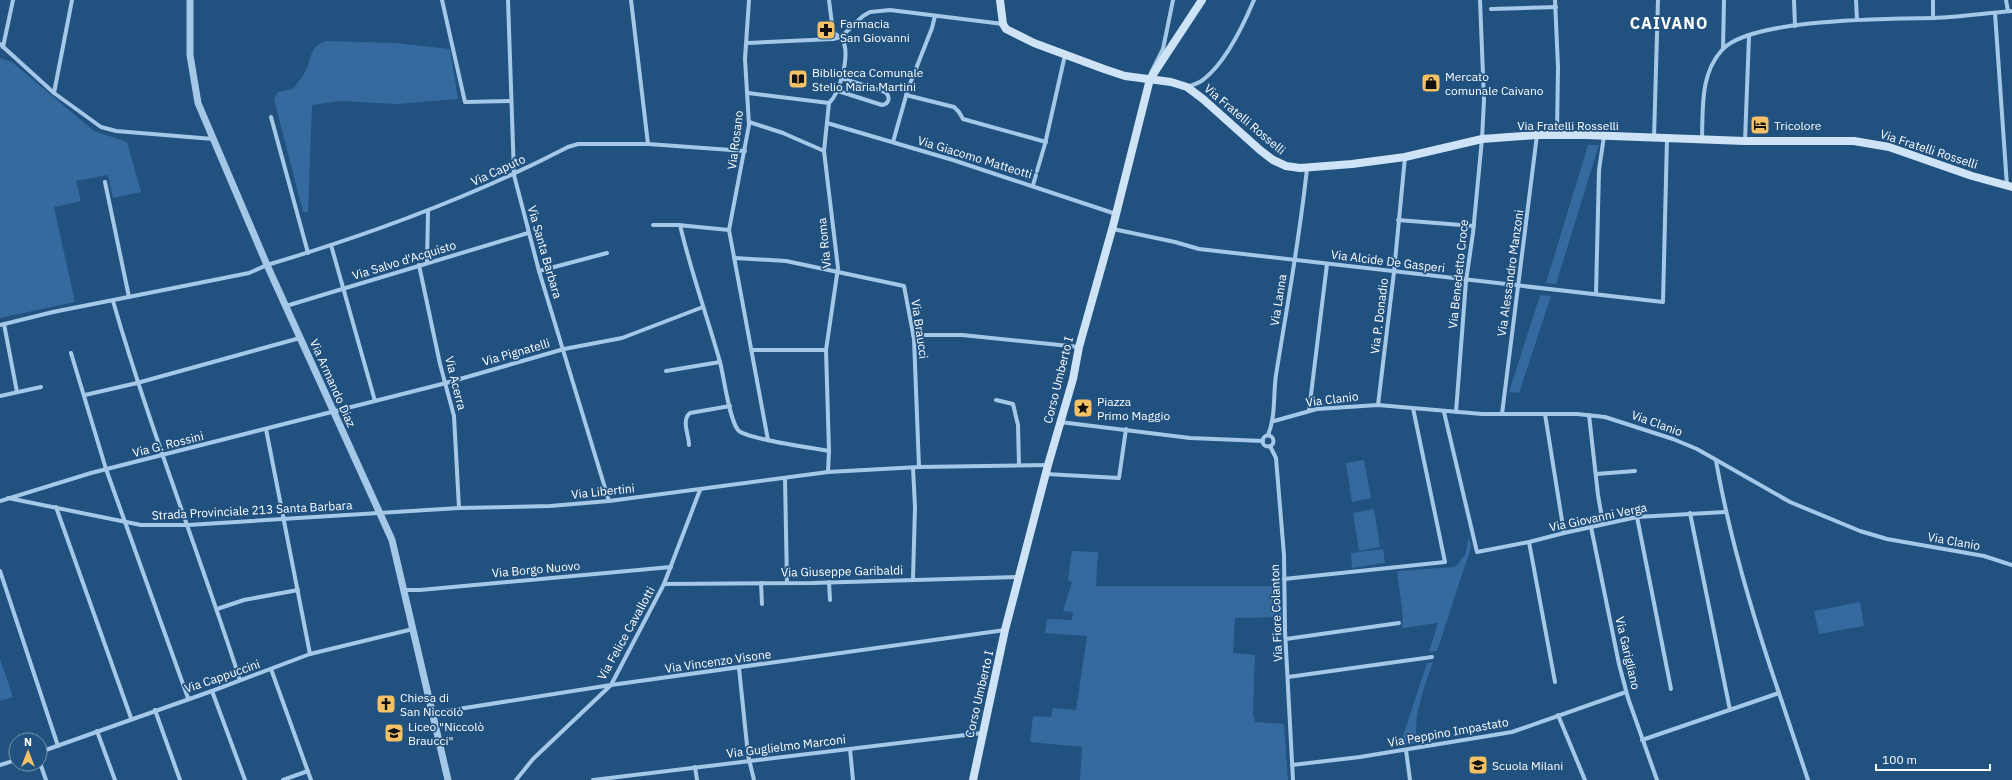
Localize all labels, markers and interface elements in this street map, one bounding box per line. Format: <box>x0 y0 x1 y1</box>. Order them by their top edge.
district label: CAIVANO <box>1630 13 1708 33</box>
place label: Farmacia San Giovanni <box>840 16 910 45</box>
pharmacy icon: Farmacia San Giovanni <box>815 19 837 41</box>
place label: Biblioteca Comunale Stelio Maria Martini <box>812 65 924 94</box>
library icon: Biblioteca Comunale Stelio Maria Martini <box>787 68 809 90</box>
place label: Mercato comunale Caivano <box>1445 69 1544 98</box>
shop icon: Mercato comunale Caivano <box>1420 72 1442 94</box>
street label: Via Fratelli Rosselli <box>1201 81 1289 157</box>
street label: Via Rosano <box>724 109 746 170</box>
hotel icon: Tricolore <box>1749 114 1771 136</box>
street label: Via Fratelli Rosselli <box>1517 118 1619 133</box>
place label: Tricolore <box>1774 118 1822 133</box>
street label: Via Fratelli Rosselli <box>1878 126 1980 172</box>
street label: Via Giacomo Matteotti <box>916 132 1034 182</box>
street label: Via Caputo <box>469 151 528 189</box>
street label: Via Santa Barbara <box>525 204 566 301</box>
street label: Via Alessandro Manzoni <box>1494 209 1526 337</box>
street label: Via Roma <box>814 216 834 269</box>
street label: Via Benedetto Croce <box>1445 218 1471 329</box>
street label: Via Salvo d'Acquisto <box>350 237 458 283</box>
street label: Via Alcide De Gasperi <box>1330 247 1446 275</box>
street label: Via Lanna <box>1267 273 1290 327</box>
street label: Via P. Donadio <box>1367 277 1391 355</box>
street label: Via Braucci <box>908 298 932 360</box>
street label: Via Pignatelli <box>480 335 552 369</box>
street label: Corso Umberto I <box>1040 335 1076 425</box>
street label: Via Armando Diaz <box>307 337 359 430</box>
street label: Via Acerra <box>442 355 470 412</box>
street label: Via Clanio <box>1305 388 1360 410</box>
place label: Piazza Primo Maggio <box>1097 394 1170 423</box>
place icon: Piazza Primo Maggio <box>1072 397 1094 419</box>
street label: Via Clanio <box>1629 407 1685 439</box>
street label: Via G. Rossini <box>131 428 205 460</box>
street label: Via Libertini <box>571 480 635 502</box>
street label: Strada Provinciale 213 Santa Barbara <box>151 497 353 523</box>
street label: Via Giovanni Verga <box>1548 499 1649 535</box>
street label: Via Clanio <box>1926 529 1982 553</box>
street label: Via Borgo Nuovo <box>491 558 581 580</box>
street label: Via Giuseppe Garibaldi <box>781 562 903 580</box>
street label: Via Fiore Colanton <box>1267 564 1285 662</box>
street label: Via Felice Cavallotti <box>594 584 658 682</box>
street label: Via Garigliano <box>1612 615 1644 691</box>
street label: Via Vincenzo Visone <box>664 646 773 676</box>
street label: Corso Umberto I <box>962 649 996 739</box>
street label: Via Cappuccini <box>182 656 262 696</box>
place label: Chiesa di San Niccolò <box>400 690 463 719</box>
church icon: Chiesa di San Niccolò <box>375 693 397 715</box>
street label: Via Peppino Impastato <box>1386 714 1510 750</box>
place label: Liceo "Niccolò Braucci" <box>408 719 485 748</box>
school or university icon: Liceo "Niccolò Braucci" <box>383 722 405 744</box>
street label: Via Guglielmo Marconi <box>725 731 847 761</box>
north arrow <box>8 732 48 772</box>
text: N <box>24 735 32 749</box>
scale bar <box>1876 746 1990 772</box>
text: 100 m <box>1882 752 1917 767</box>
school or university icon: Scuola Milani <box>1467 754 1489 776</box>
place label: Scuola Milani <box>1492 758 1563 773</box>

